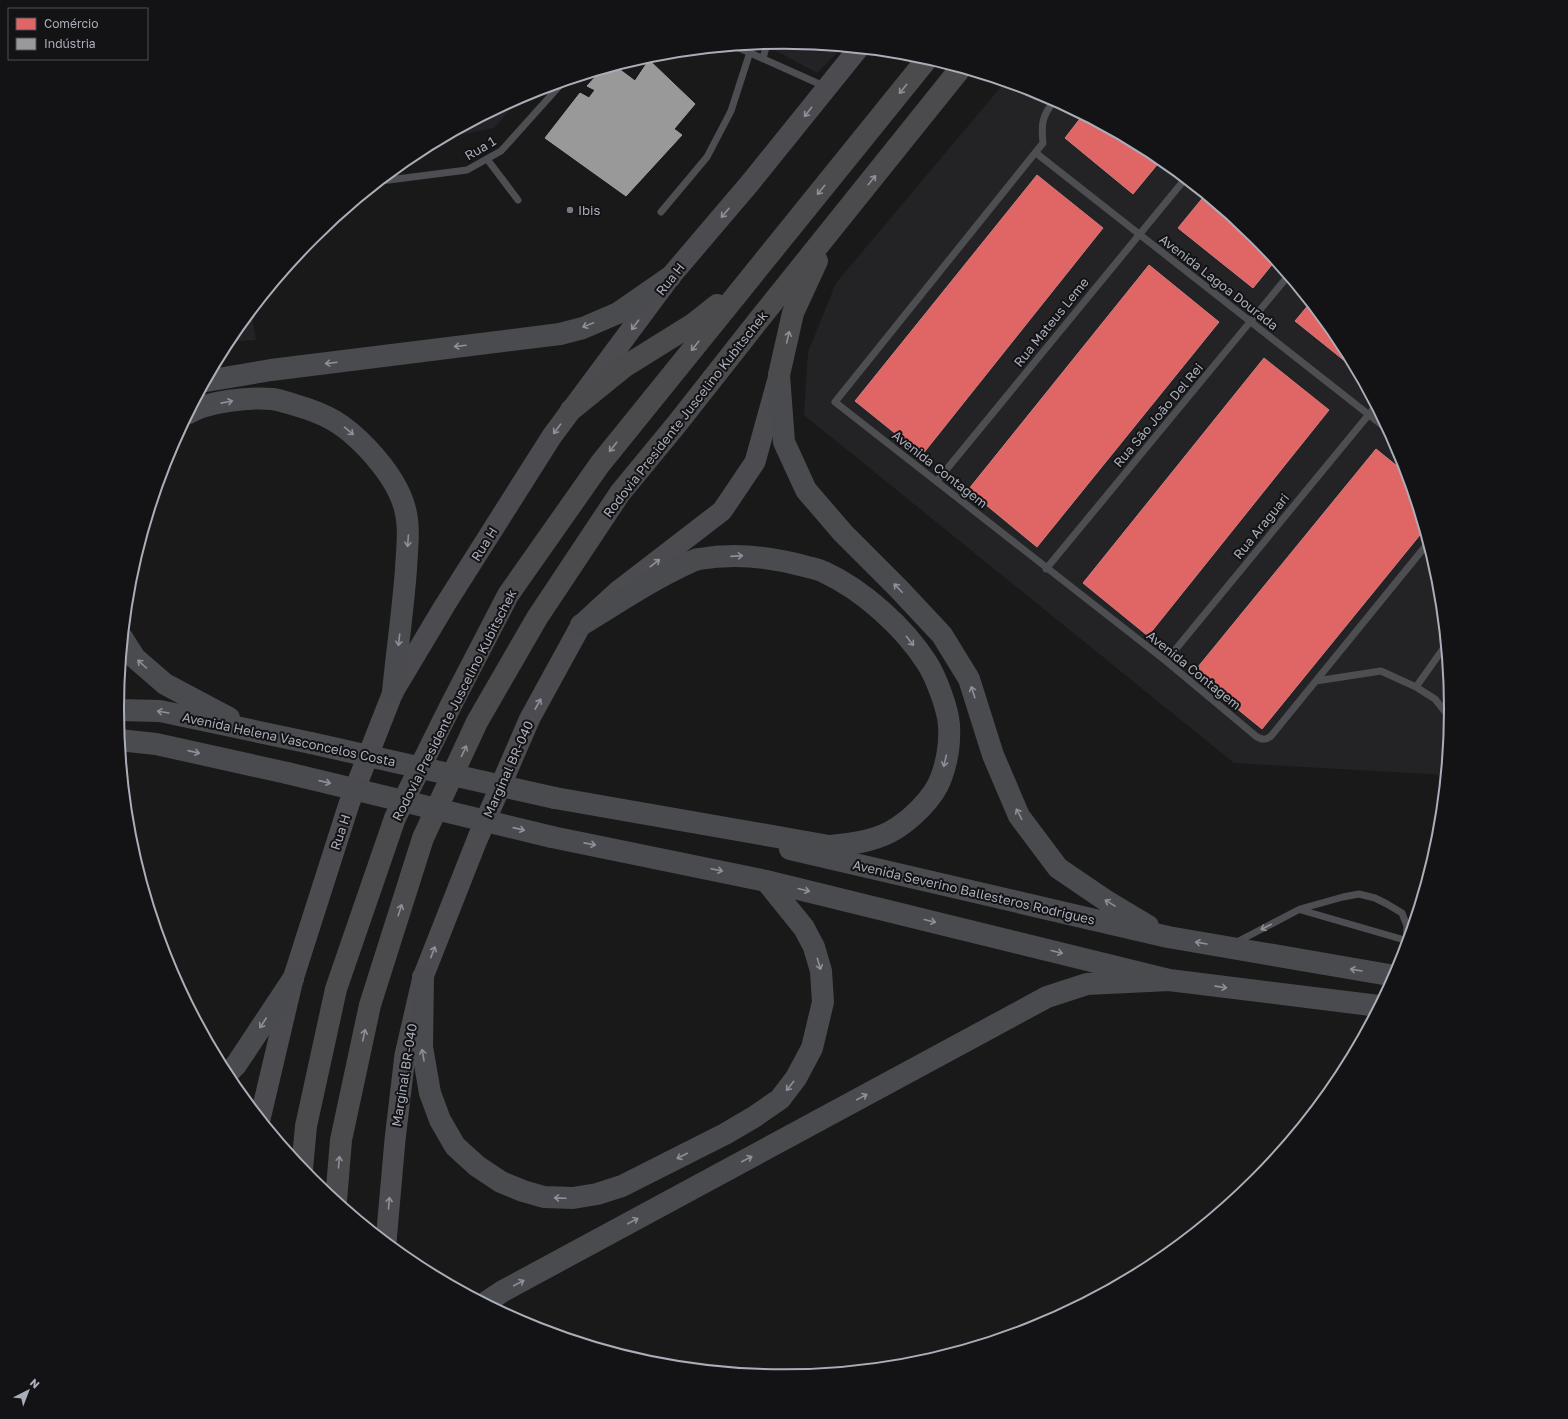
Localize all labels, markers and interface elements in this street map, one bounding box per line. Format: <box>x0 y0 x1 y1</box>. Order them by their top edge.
legend <box>8 8 148 60</box>
text: Comércio <box>44 16 98 31</box>
text: Indústria <box>44 36 96 51</box>
one-way arrow <box>898 84 907 95</box>
one-way arrow <box>803 107 812 118</box>
street label: Rua 1 <box>462 133 498 163</box>
one-way arrow <box>867 174 876 185</box>
one-way arrow <box>817 185 825 196</box>
place label: Ibis <box>578 202 601 218</box>
marker: Ibis <box>565 205 575 215</box>
one-way arrow <box>720 207 729 218</box>
street label: Avenida Lagoa Dourada <box>1156 231 1282 333</box>
street label: Rua H <box>652 260 688 298</box>
street label: Rua Mateus Leme <box>1010 274 1092 370</box>
street label: Rodovia Presidente Juscelino Kubitschek <box>599 307 771 520</box>
one-way arrow <box>631 319 639 330</box>
one-way arrow <box>583 322 595 330</box>
one-way arrow <box>784 331 792 344</box>
one-way arrow <box>691 340 700 351</box>
one-way arrow <box>454 342 467 350</box>
one-way arrow <box>325 359 338 366</box>
street label: Rua São João Del Rei <box>1110 360 1206 470</box>
one-way arrow <box>220 398 233 406</box>
one-way arrow <box>553 424 562 435</box>
one-way arrow <box>343 427 354 436</box>
street label: Avenida Contagem <box>889 427 991 511</box>
one-way arrow <box>609 441 618 452</box>
street label: Rua Araguari <box>1230 490 1292 562</box>
street label: Rua H <box>467 524 501 564</box>
one-way arrow <box>404 534 411 547</box>
one-way arrow <box>730 553 743 560</box>
one-way arrow <box>649 559 660 567</box>
one-way arrow <box>893 583 903 593</box>
street label: Rodovia Presidente Juscelino Kubitschek <box>388 586 520 823</box>
street label: Avenida Contagem <box>1144 627 1244 713</box>
one-way arrow <box>395 633 403 646</box>
one-way arrow <box>906 635 914 646</box>
one-way arrow <box>136 659 147 668</box>
one-way arrow <box>969 686 976 699</box>
one-way arrow <box>534 698 542 710</box>
one-way arrow <box>157 708 170 716</box>
street label: Avenida Helena Vasconcelos Costa <box>181 709 397 769</box>
street label: Marginal BR-040 <box>479 718 537 820</box>
one-way arrow <box>461 745 468 757</box>
one-way arrow <box>187 749 200 757</box>
one-way arrow <box>941 754 949 767</box>
one-way arrow <box>318 779 331 787</box>
one-way arrow <box>1015 808 1022 820</box>
street label: Rua H <box>327 812 353 852</box>
one-way arrow <box>512 825 525 833</box>
one-way arrow <box>583 841 596 849</box>
street label: Avenida Severino Ballesteros Rodrigues <box>851 856 1097 928</box>
one-way arrow <box>710 867 723 875</box>
one-way arrow <box>797 887 810 895</box>
one-way arrow <box>1104 899 1116 907</box>
one-way arrow <box>397 904 405 916</box>
one-way arrow <box>924 918 937 926</box>
one-way arrow <box>1260 924 1272 932</box>
one-way arrow <box>1194 939 1207 947</box>
one-way arrow <box>429 947 437 959</box>
one-way arrow <box>1050 949 1063 957</box>
one-way arrow <box>816 957 823 970</box>
one-way arrow <box>1350 965 1363 973</box>
one-way arrow <box>1214 983 1227 991</box>
one-way arrow <box>259 1017 267 1029</box>
street label: Marginal BR-040 <box>388 1022 420 1128</box>
one-way arrow <box>360 1028 368 1041</box>
one-way arrow <box>419 1049 427 1062</box>
one-way arrow <box>786 1081 794 1092</box>
one-way arrow <box>855 1093 867 1100</box>
one-way arrow <box>676 1153 688 1160</box>
one-way arrow <box>741 1155 753 1162</box>
one-way arrow <box>335 1156 342 1169</box>
one-way arrow <box>554 1194 567 1202</box>
one-way arrow <box>386 1197 393 1210</box>
one-way arrow <box>627 1217 639 1224</box>
one-way arrow <box>512 1278 524 1286</box>
north arrow <box>8 1371 48 1411</box>
text: N <box>28 1376 42 1391</box>

